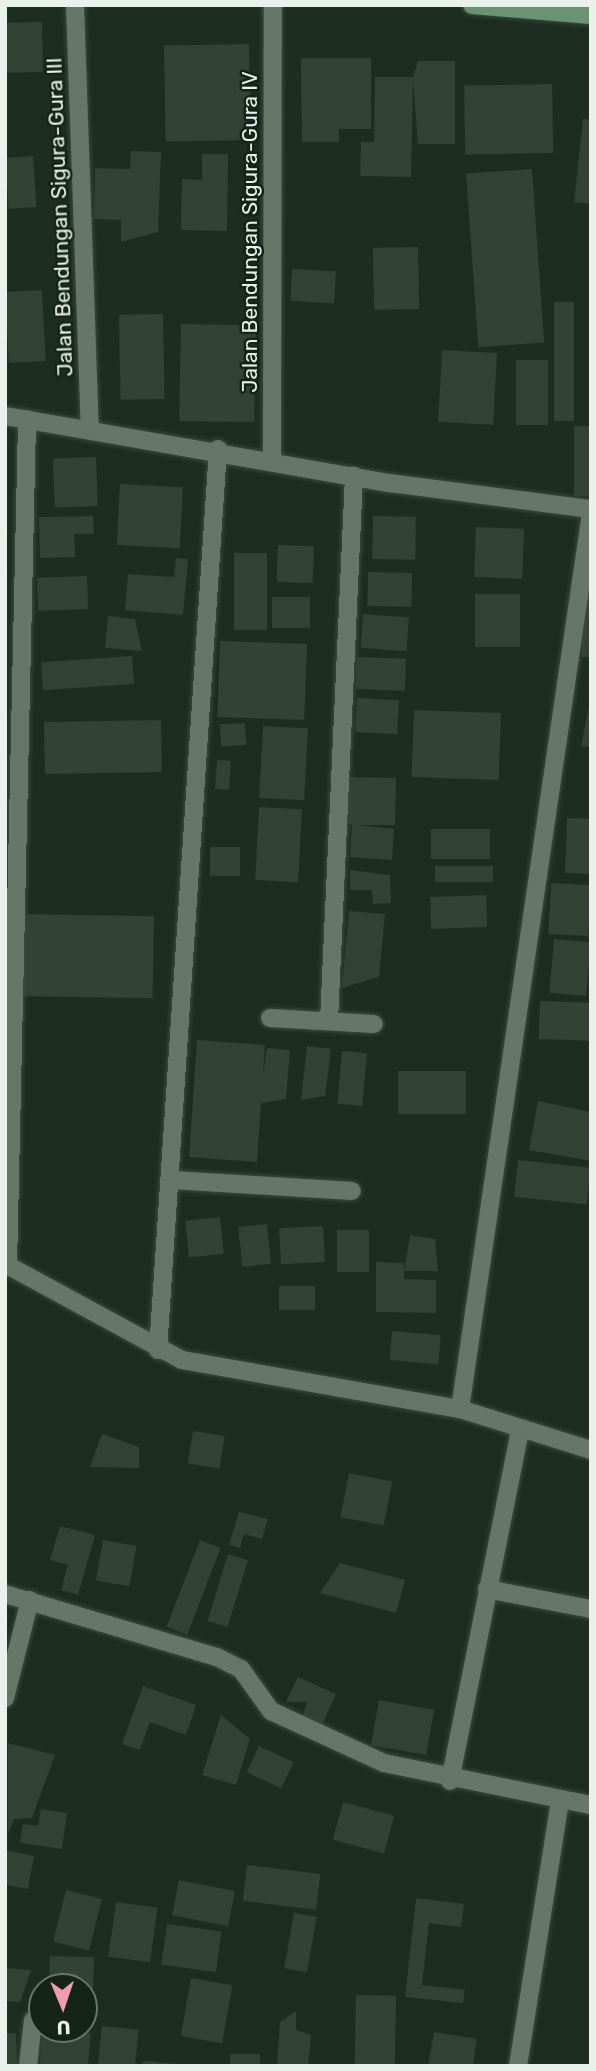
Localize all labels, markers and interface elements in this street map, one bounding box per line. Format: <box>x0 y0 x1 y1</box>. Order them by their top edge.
street label: Jalan Bendungan Sigura-Gura III <box>42 57 78 377</box>
street label: Jalan Bendungan Sigura-Gura IV <box>237 71 263 393</box>
north arrow <box>28 1973 98 2043</box>
text: U <box>56 2016 71 2039</box>

